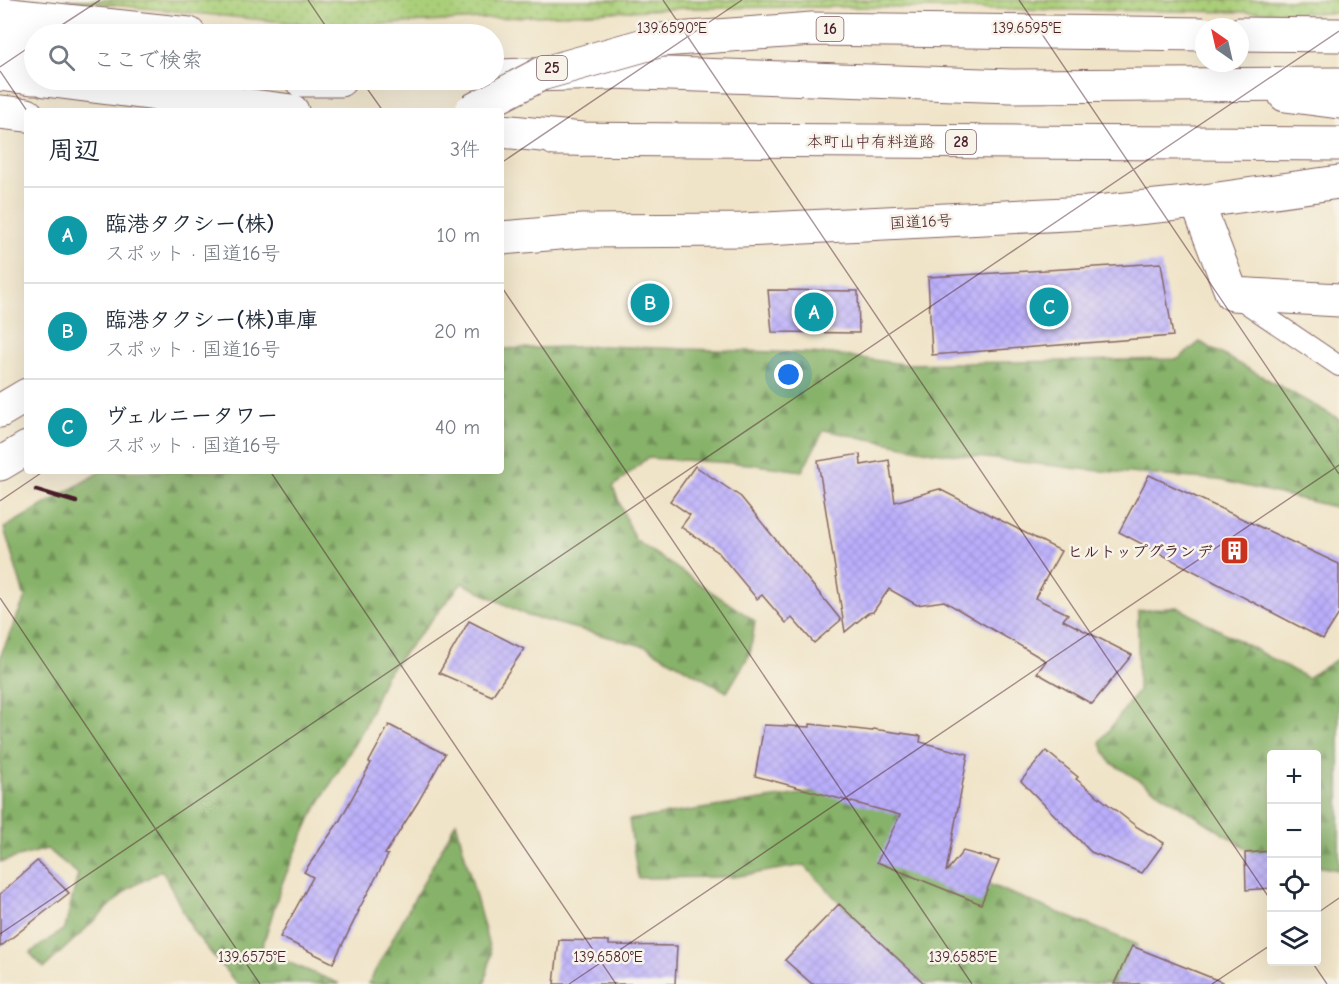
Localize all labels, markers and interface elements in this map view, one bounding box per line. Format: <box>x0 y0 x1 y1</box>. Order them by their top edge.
road number: 16 <box>816 17 844 41</box>
north arrow <box>1195 18 1249 72</box>
text: 139.6590°E <box>637 19 707 37</box>
text: 139.6595°E <box>993 19 1061 37</box>
search box <box>24 24 504 90</box>
icon: search <box>45 41 78 74</box>
text: ここで検索 <box>93 47 203 73</box>
road number: 25 <box>537 56 567 80</box>
road number: 28 <box>946 130 976 154</box>
street label: 本町山中有料道路 <box>807 133 935 151</box>
text: 周辺 <box>48 136 100 166</box>
text: 3件 <box>450 138 480 161</box>
text: 臨港タクシー(株) <box>105 211 274 237</box>
street label: 国道16号 <box>889 211 953 233</box>
text: A <box>62 224 73 247</box>
text: 10 m <box>437 224 480 247</box>
text: スポット · 国道16号 <box>105 242 281 265</box>
pin: B <box>630 280 670 326</box>
pin: C <box>1030 284 1068 330</box>
pin: A <box>794 290 834 334</box>
text: 臨港タクシー(株)車庫 <box>105 307 318 333</box>
text: B <box>61 320 74 343</box>
text: 20 m <box>434 320 480 343</box>
text: スポット · 国道16号 <box>105 338 281 361</box>
your location <box>774 360 803 389</box>
text: ヴェルニータワー <box>105 403 278 429</box>
text: C <box>61 416 74 439</box>
text: 40 m <box>435 416 480 439</box>
text: スポット · 国道16号 <box>105 434 281 457</box>
building icon: ヒルトップグランデ <box>1218 535 1250 567</box>
place label: ヒルトップグランデ <box>1067 543 1213 561</box>
map controls <box>1267 750 1321 966</box>
button: + <box>1267 750 1321 804</box>
button: − <box>1267 804 1321 858</box>
button: locate <box>1267 858 1321 912</box>
button: layers <box>1267 912 1321 966</box>
text: 139.6575°E <box>218 948 286 966</box>
text: 139.6580°E <box>573 948 643 966</box>
text: 139.6585°E <box>929 948 997 966</box>

